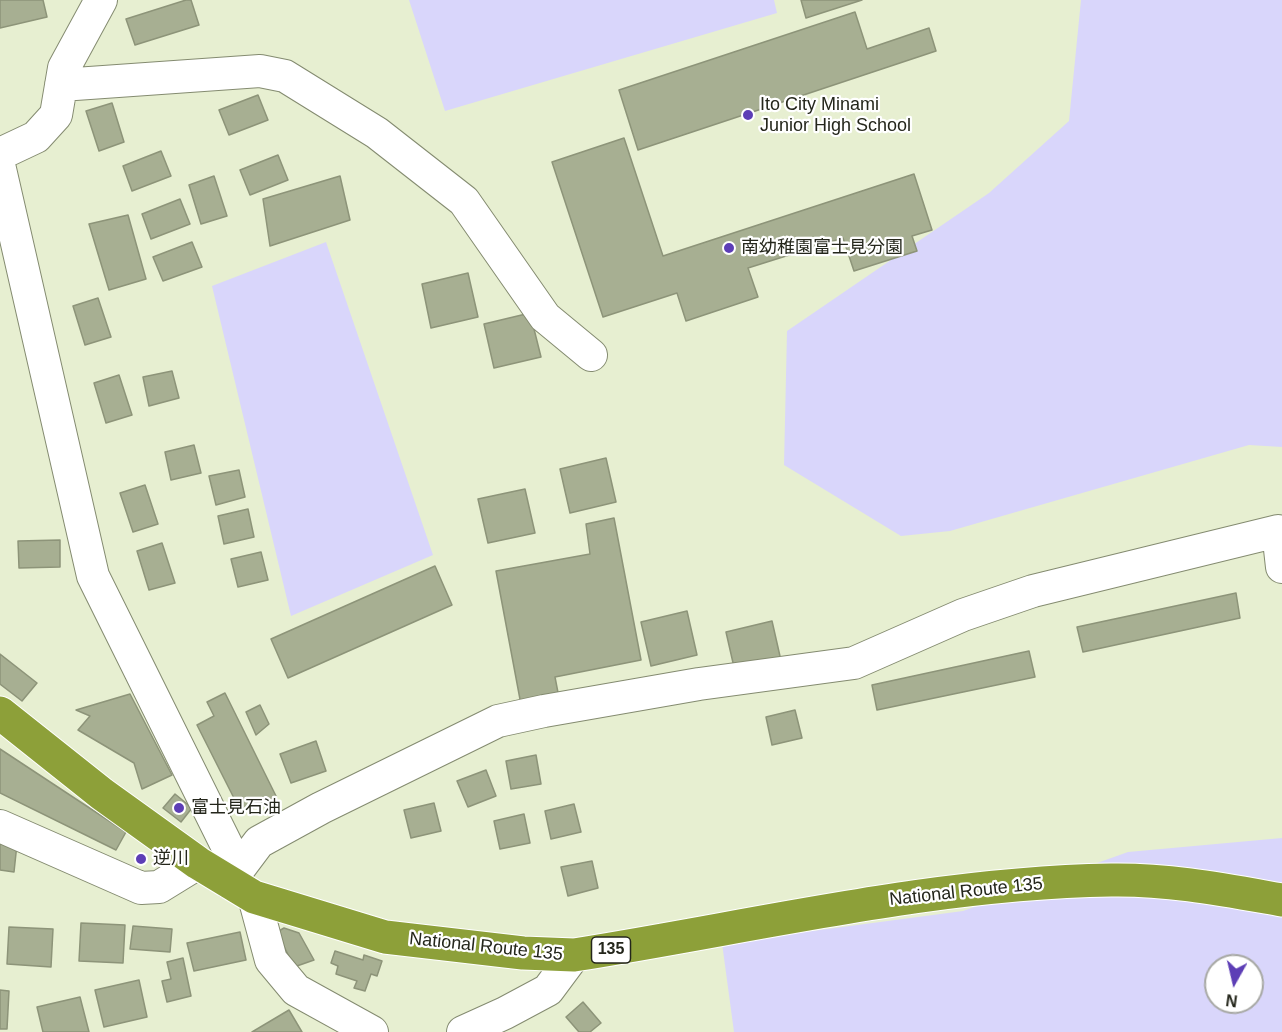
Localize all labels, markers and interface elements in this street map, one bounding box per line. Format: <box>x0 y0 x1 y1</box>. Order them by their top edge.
place label: Ito City Minami Junior High School <box>760 94 911 136</box>
marker: Ito City Minami Junior High School <box>741 108 755 122</box>
place label: 南幼稚園富士見分園 <box>741 237 903 259</box>
marker: 南幼稚園富士見分園 <box>722 241 736 255</box>
place label: 富士見石油 <box>191 797 281 819</box>
marker: 富士見石油 <box>172 801 186 815</box>
place label: 逆川 <box>153 848 189 870</box>
marker: 逆川 <box>134 852 148 866</box>
street label: National Route 135 <box>888 873 1044 911</box>
street label: National Route 135 <box>408 928 564 966</box>
road number: 135 <box>592 937 630 963</box>
north arrow <box>1204 954 1264 1014</box>
text: N <box>1225 991 1239 1010</box>

